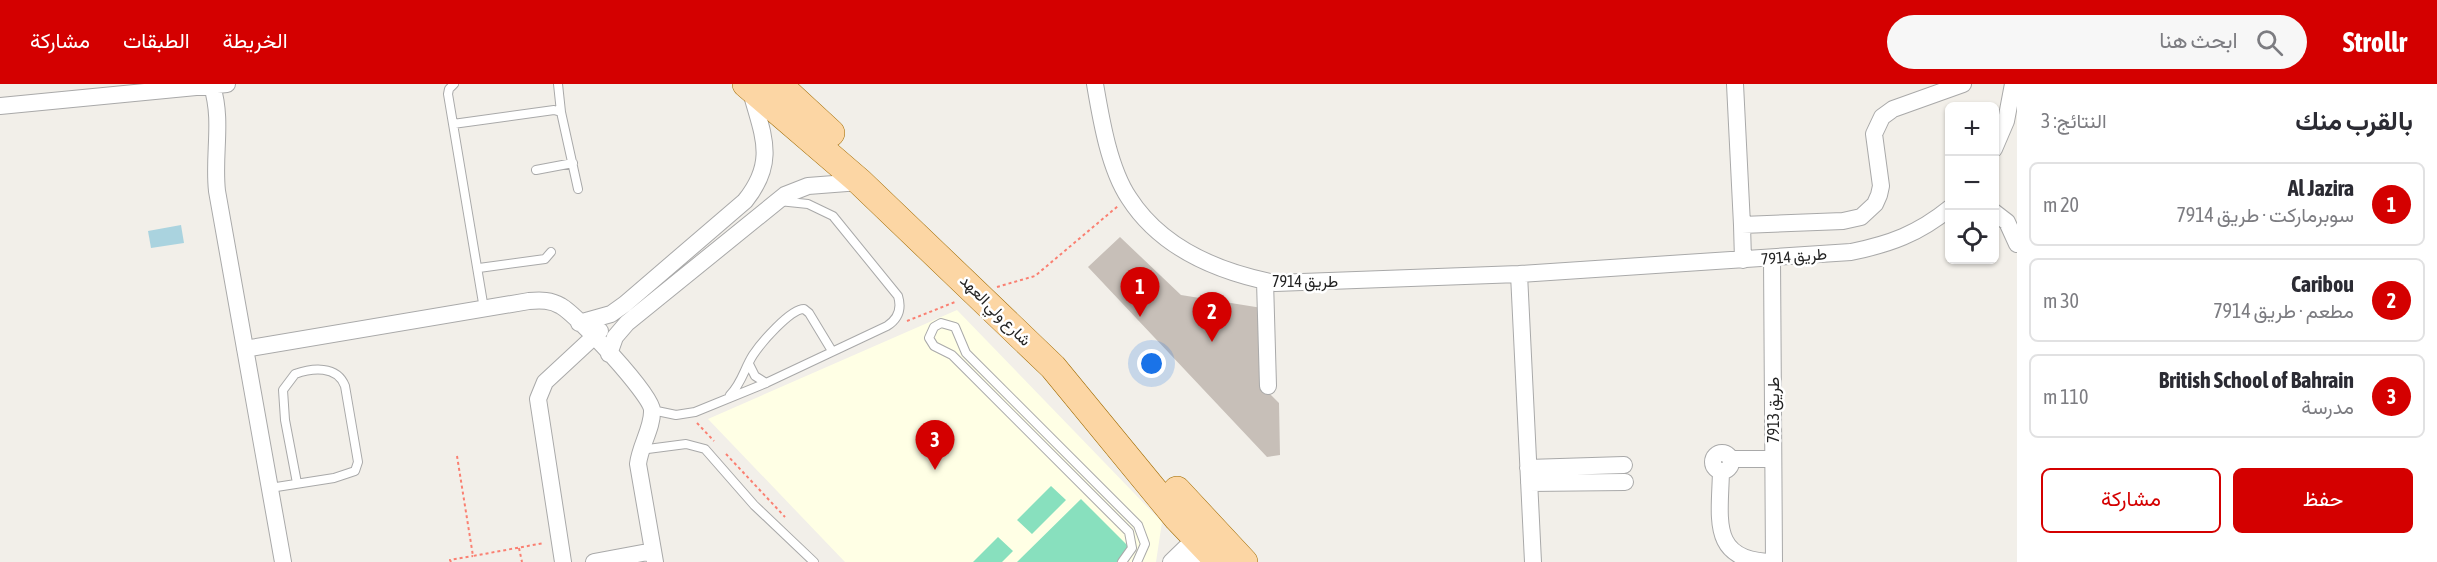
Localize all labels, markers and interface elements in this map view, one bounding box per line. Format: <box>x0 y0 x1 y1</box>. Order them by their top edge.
search box <box>1887 15 2307 69</box>
icon: search <box>2253 26 2286 59</box>
text: Strollr <box>2343 26 2407 58</box>
text: ابحث هنا <box>2159 27 2238 53</box>
text: مشاركة <box>30 28 90 52</box>
text: الطبقات <box>123 28 190 52</box>
text: الخريطة <box>223 28 288 52</box>
map controls <box>1945 102 1999 264</box>
button: + <box>1945 102 1999 156</box>
text: بالقرب منك <box>2295 106 2413 136</box>
text: النتائج: 3 <box>2041 109 2107 132</box>
button: − <box>1945 156 1999 210</box>
text: Al Jazira <box>2288 175 2354 201</box>
text: 20 m <box>2043 193 2079 216</box>
text: 1 <box>2387 193 2396 216</box>
text: سوبرماركت · طريق 7914 <box>2176 203 2354 226</box>
button: locate <box>1945 210 1999 264</box>
street label: طريق 7914 <box>1760 244 1828 270</box>
pin: 1 <box>1120 268 1160 317</box>
street label: شارع ولي العهد <box>953 271 1035 353</box>
text: Caribou <box>2291 271 2354 297</box>
street label: طريق 7914 <box>1272 272 1338 292</box>
text: 30 m <box>2043 289 2079 312</box>
text: 2 <box>2387 289 2396 312</box>
pin: 2 <box>1192 292 1232 342</box>
text: مطعم · طريق 7914 <box>2213 299 2354 322</box>
your location <box>1137 349 1166 378</box>
text: British School of Bahrain <box>2159 367 2354 393</box>
street label: طريق 7913 <box>1764 377 1784 443</box>
text: 110 m <box>2043 385 2088 408</box>
text: 3 <box>2387 385 2396 408</box>
text: مدرسة <box>2301 395 2354 418</box>
pin: 3 <box>916 420 954 470</box>
button: مشاركة <box>2041 468 2221 533</box>
button: حفظ <box>2233 468 2413 533</box>

